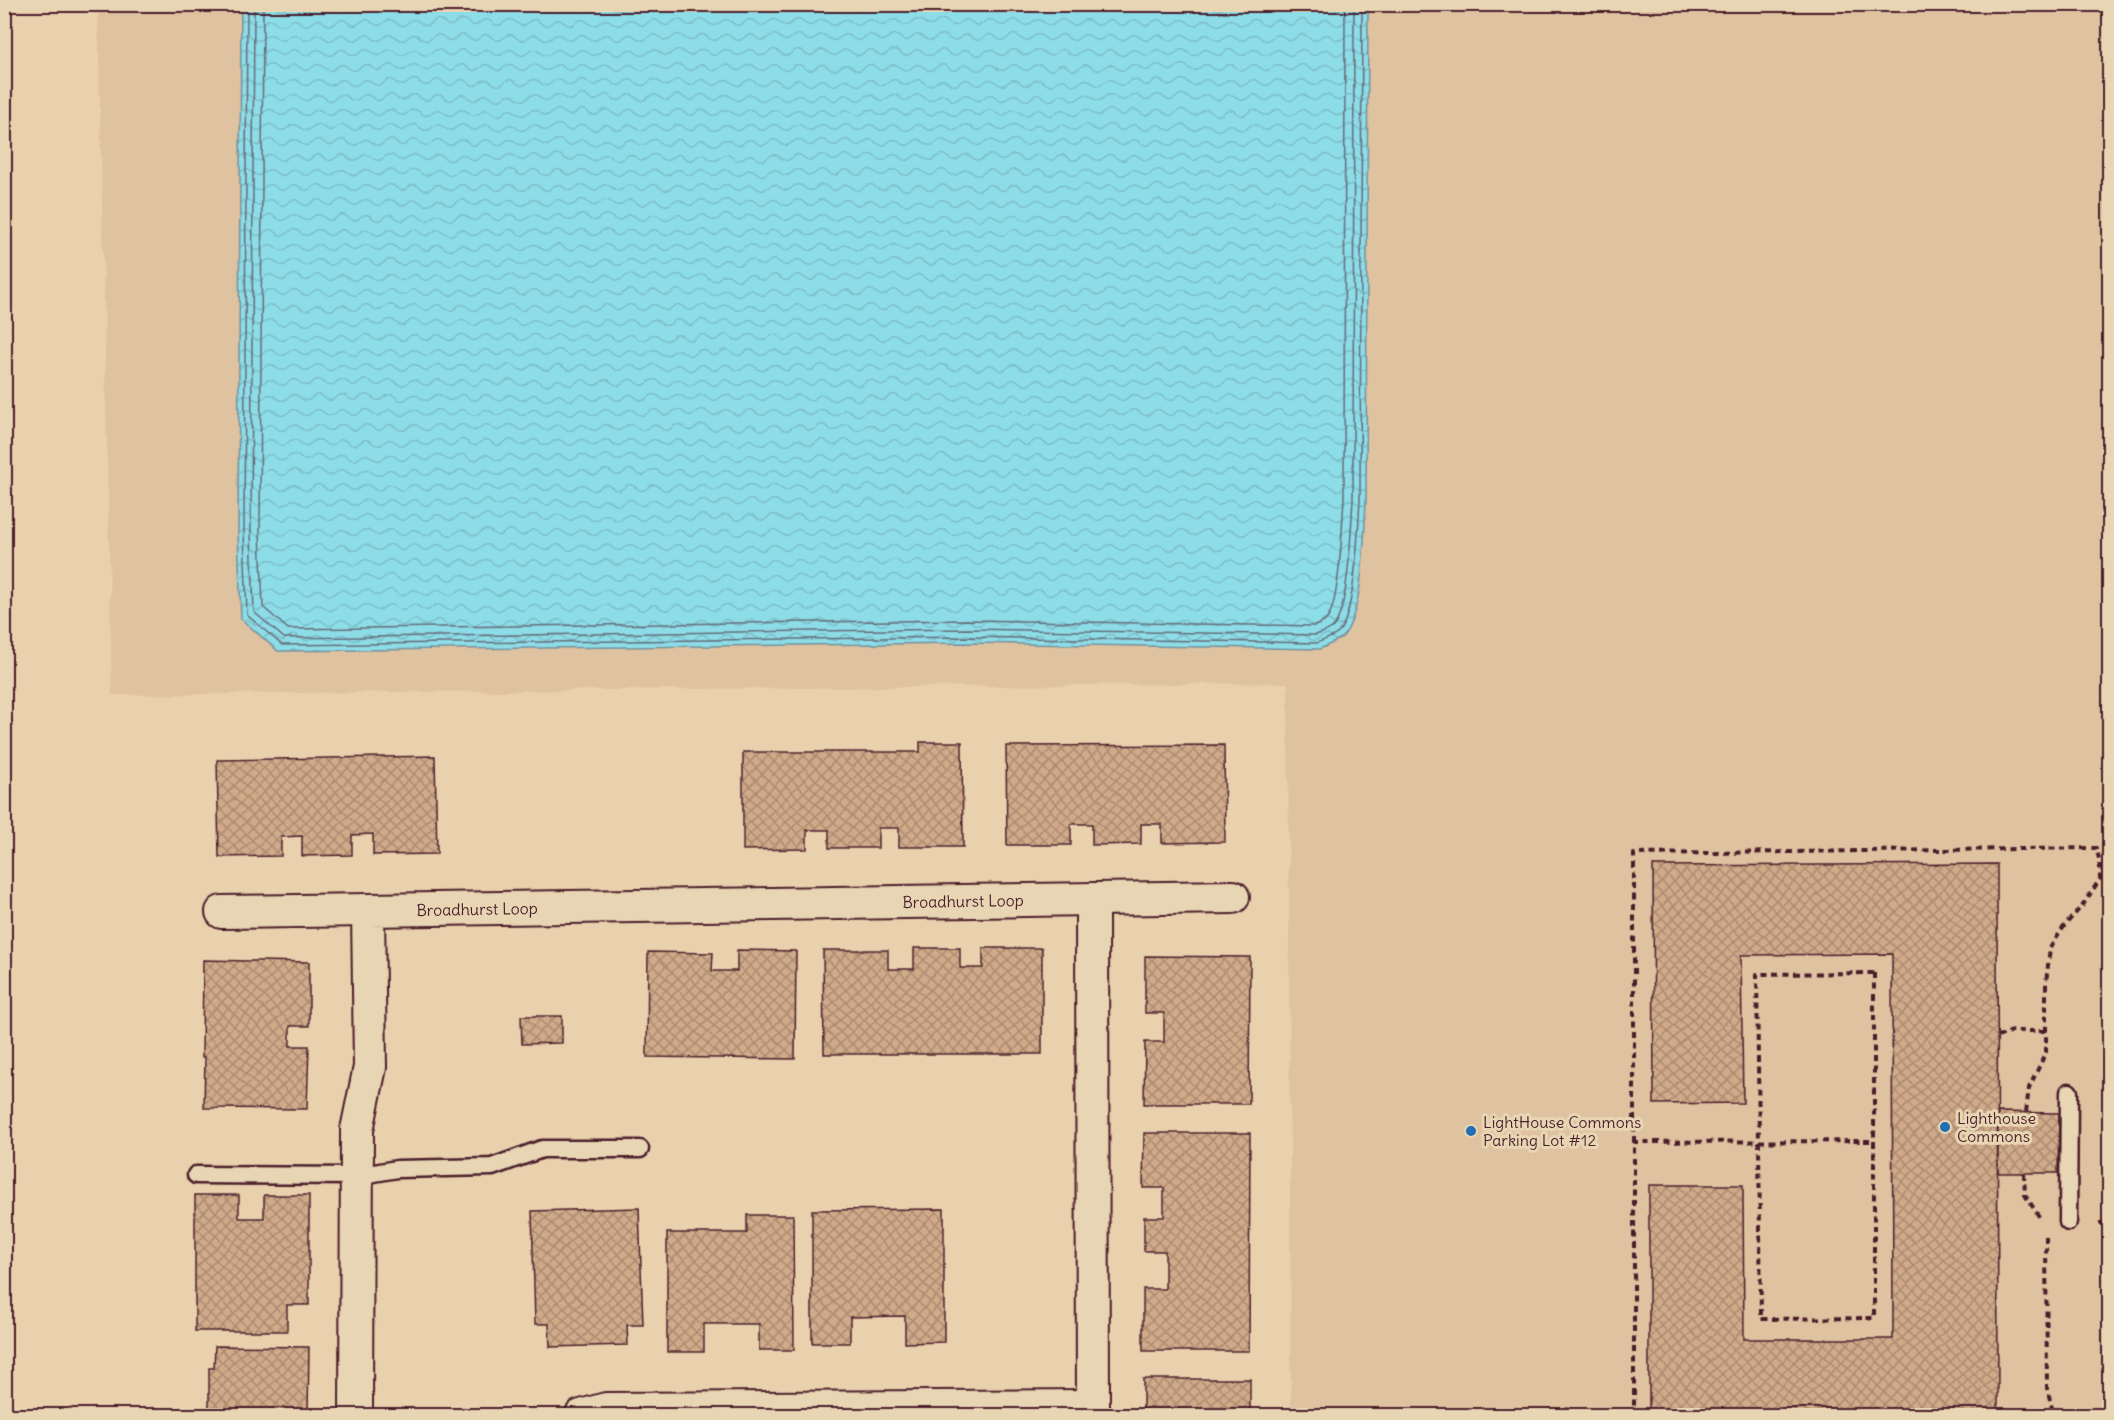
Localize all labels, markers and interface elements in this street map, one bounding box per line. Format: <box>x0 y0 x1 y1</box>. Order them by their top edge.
street label: Broadhurst Loop <box>902 890 1024 912</box>
street label: Broadhurst Loop <box>416 898 538 920</box>
place label: Lighthouse Commons <box>1957 1108 2036 1146</box>
place label: LightHouse Commons Parking Lot #12 <box>1483 1112 1641 1150</box>
marker: Lighthouse Commons <box>1938 1120 1952 1134</box>
marker: LightHouse Commons Parking Lot #12 <box>1464 1124 1478 1138</box>

